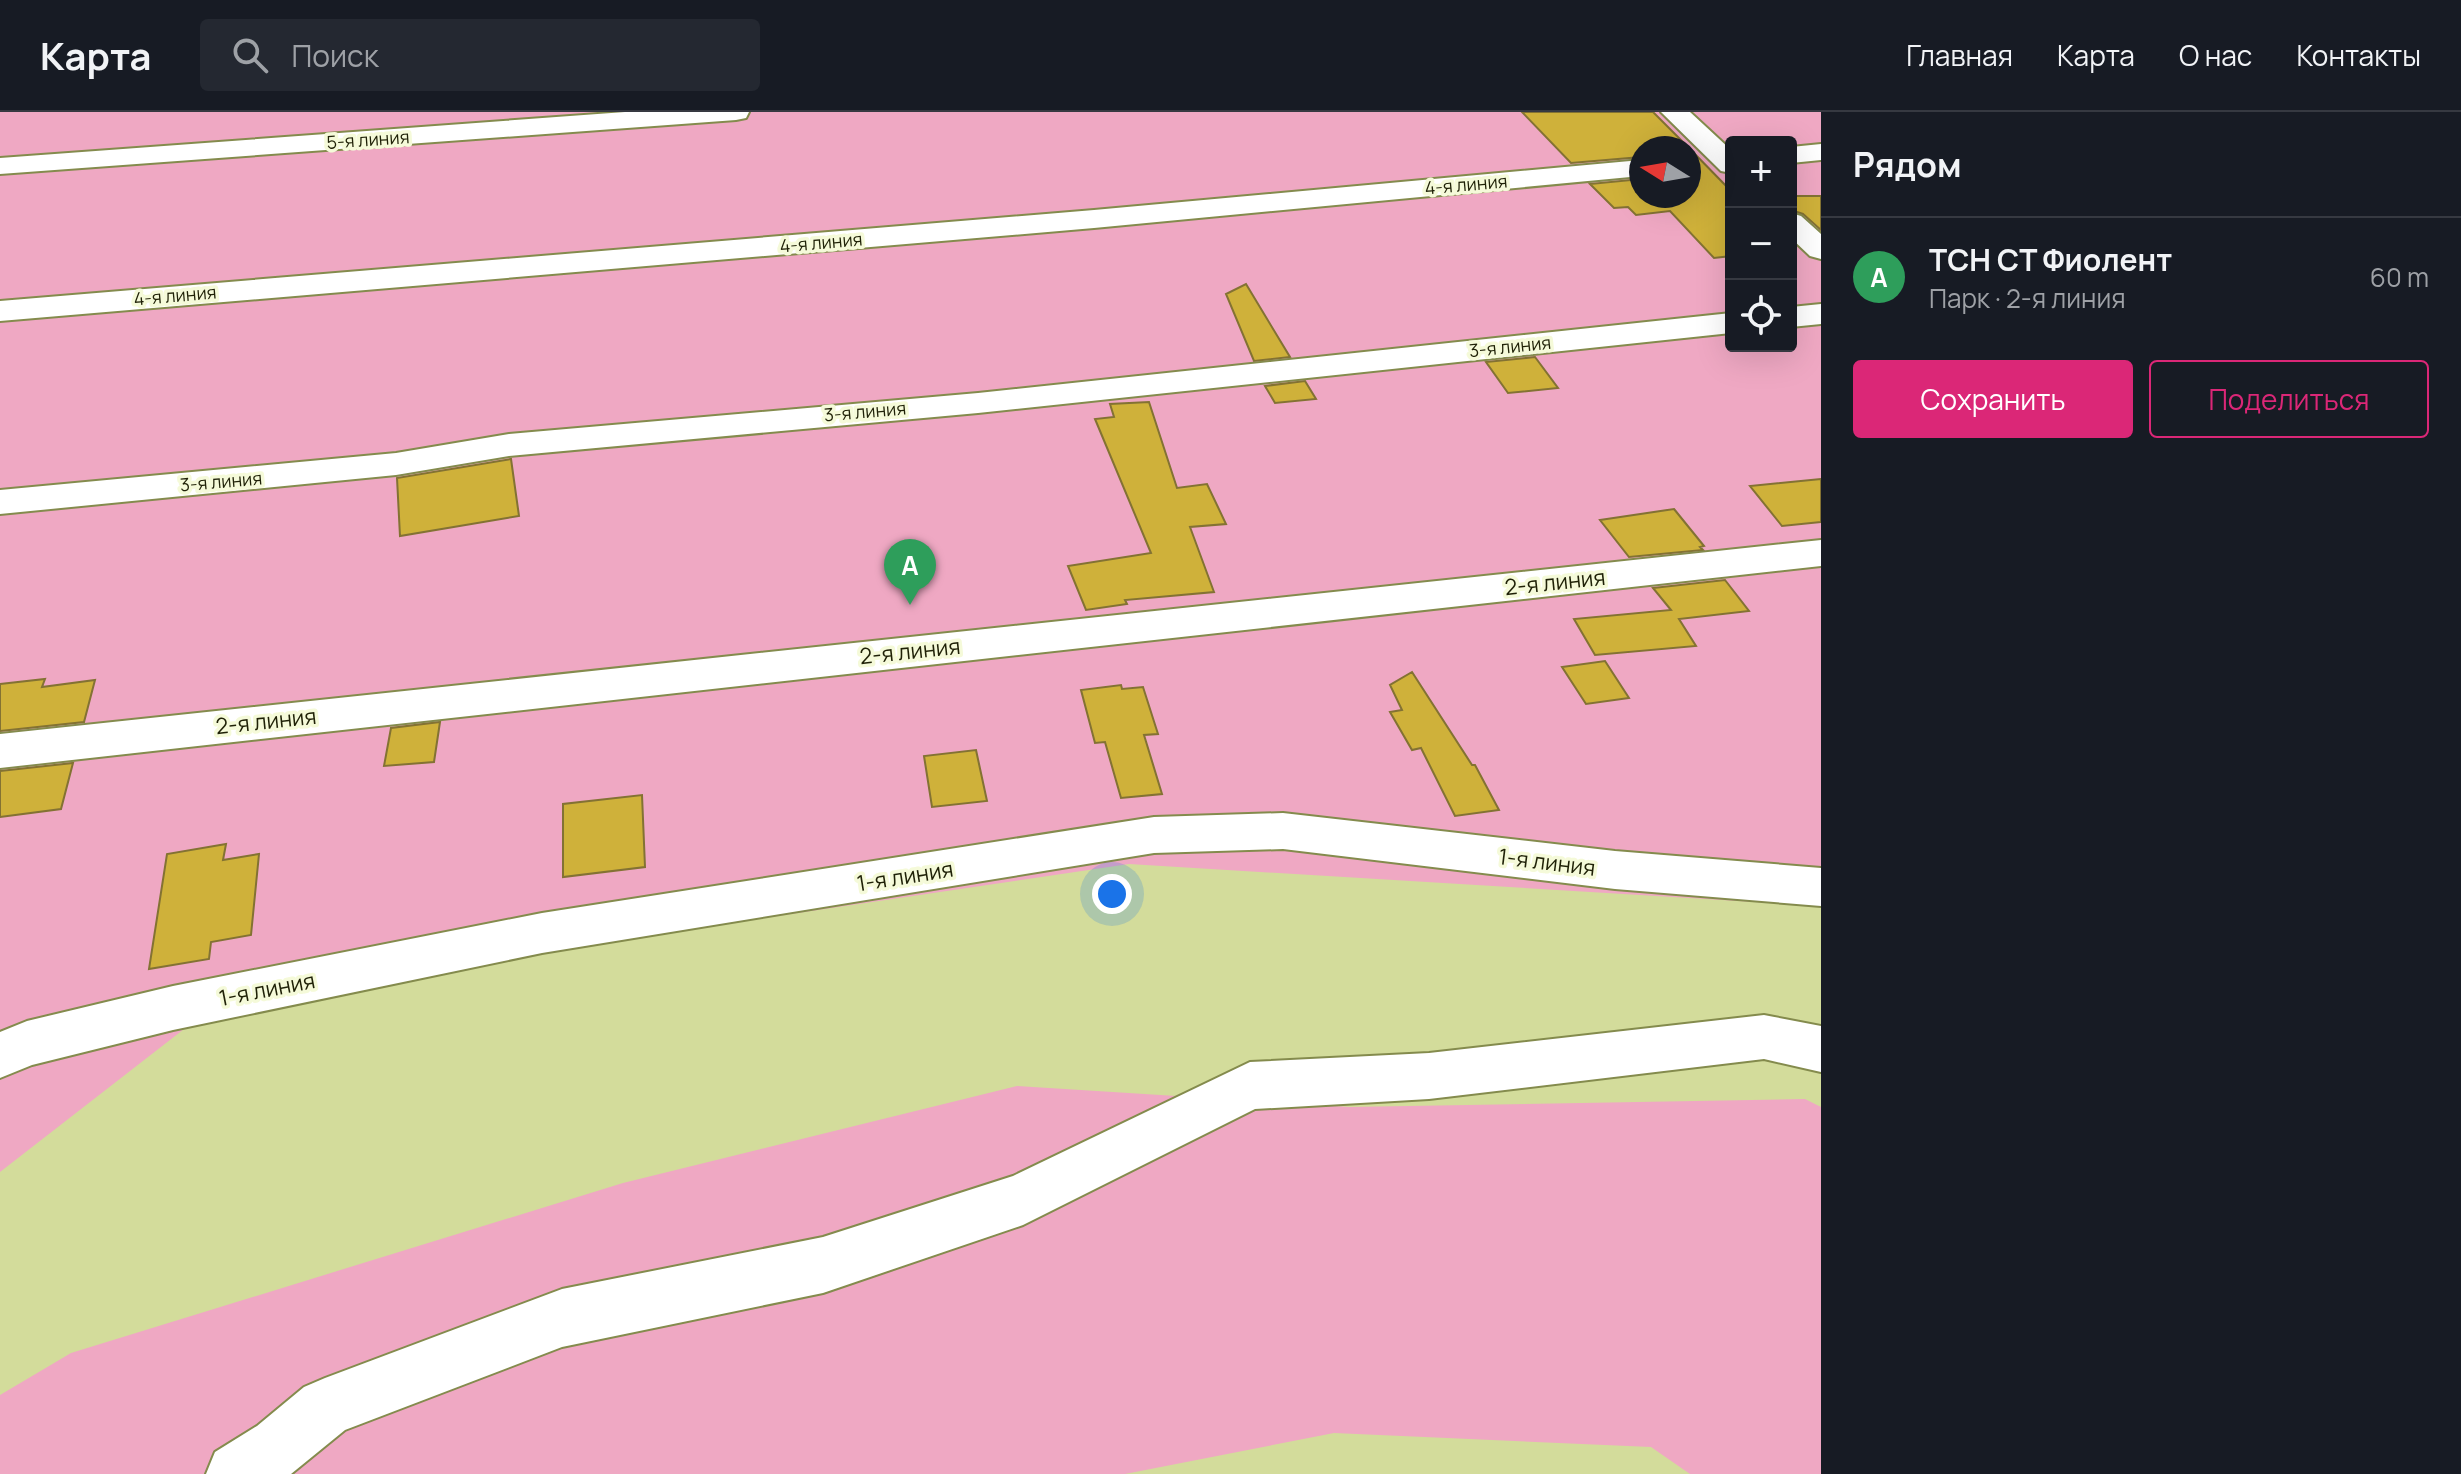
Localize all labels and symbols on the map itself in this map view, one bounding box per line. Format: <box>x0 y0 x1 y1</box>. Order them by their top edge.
street label: 5-я линия <box>326 124 410 154</box>
north arrow <box>1629 136 1701 208</box>
street label: 4-я линия <box>1424 168 1508 200</box>
street label: 4-я линия <box>779 226 863 258</box>
street label: 4-я линия <box>133 279 217 311</box>
street label: 3-я линия <box>1468 330 1552 362</box>
street label: 3-я линия <box>823 395 907 427</box>
street label: 3-я линия <box>179 465 263 497</box>
pin: A <box>884 539 936 605</box>
street label: 2-я линия <box>1503 562 1607 602</box>
street label: 2-я линия <box>858 631 962 671</box>
street label: 2-я линия <box>214 701 318 741</box>
street label: 1-я линия <box>1497 841 1597 883</box>
street label: 1-я линия <box>855 854 955 898</box>
your location <box>1092 874 1132 914</box>
street label: 1-я линия <box>216 965 318 1013</box>

